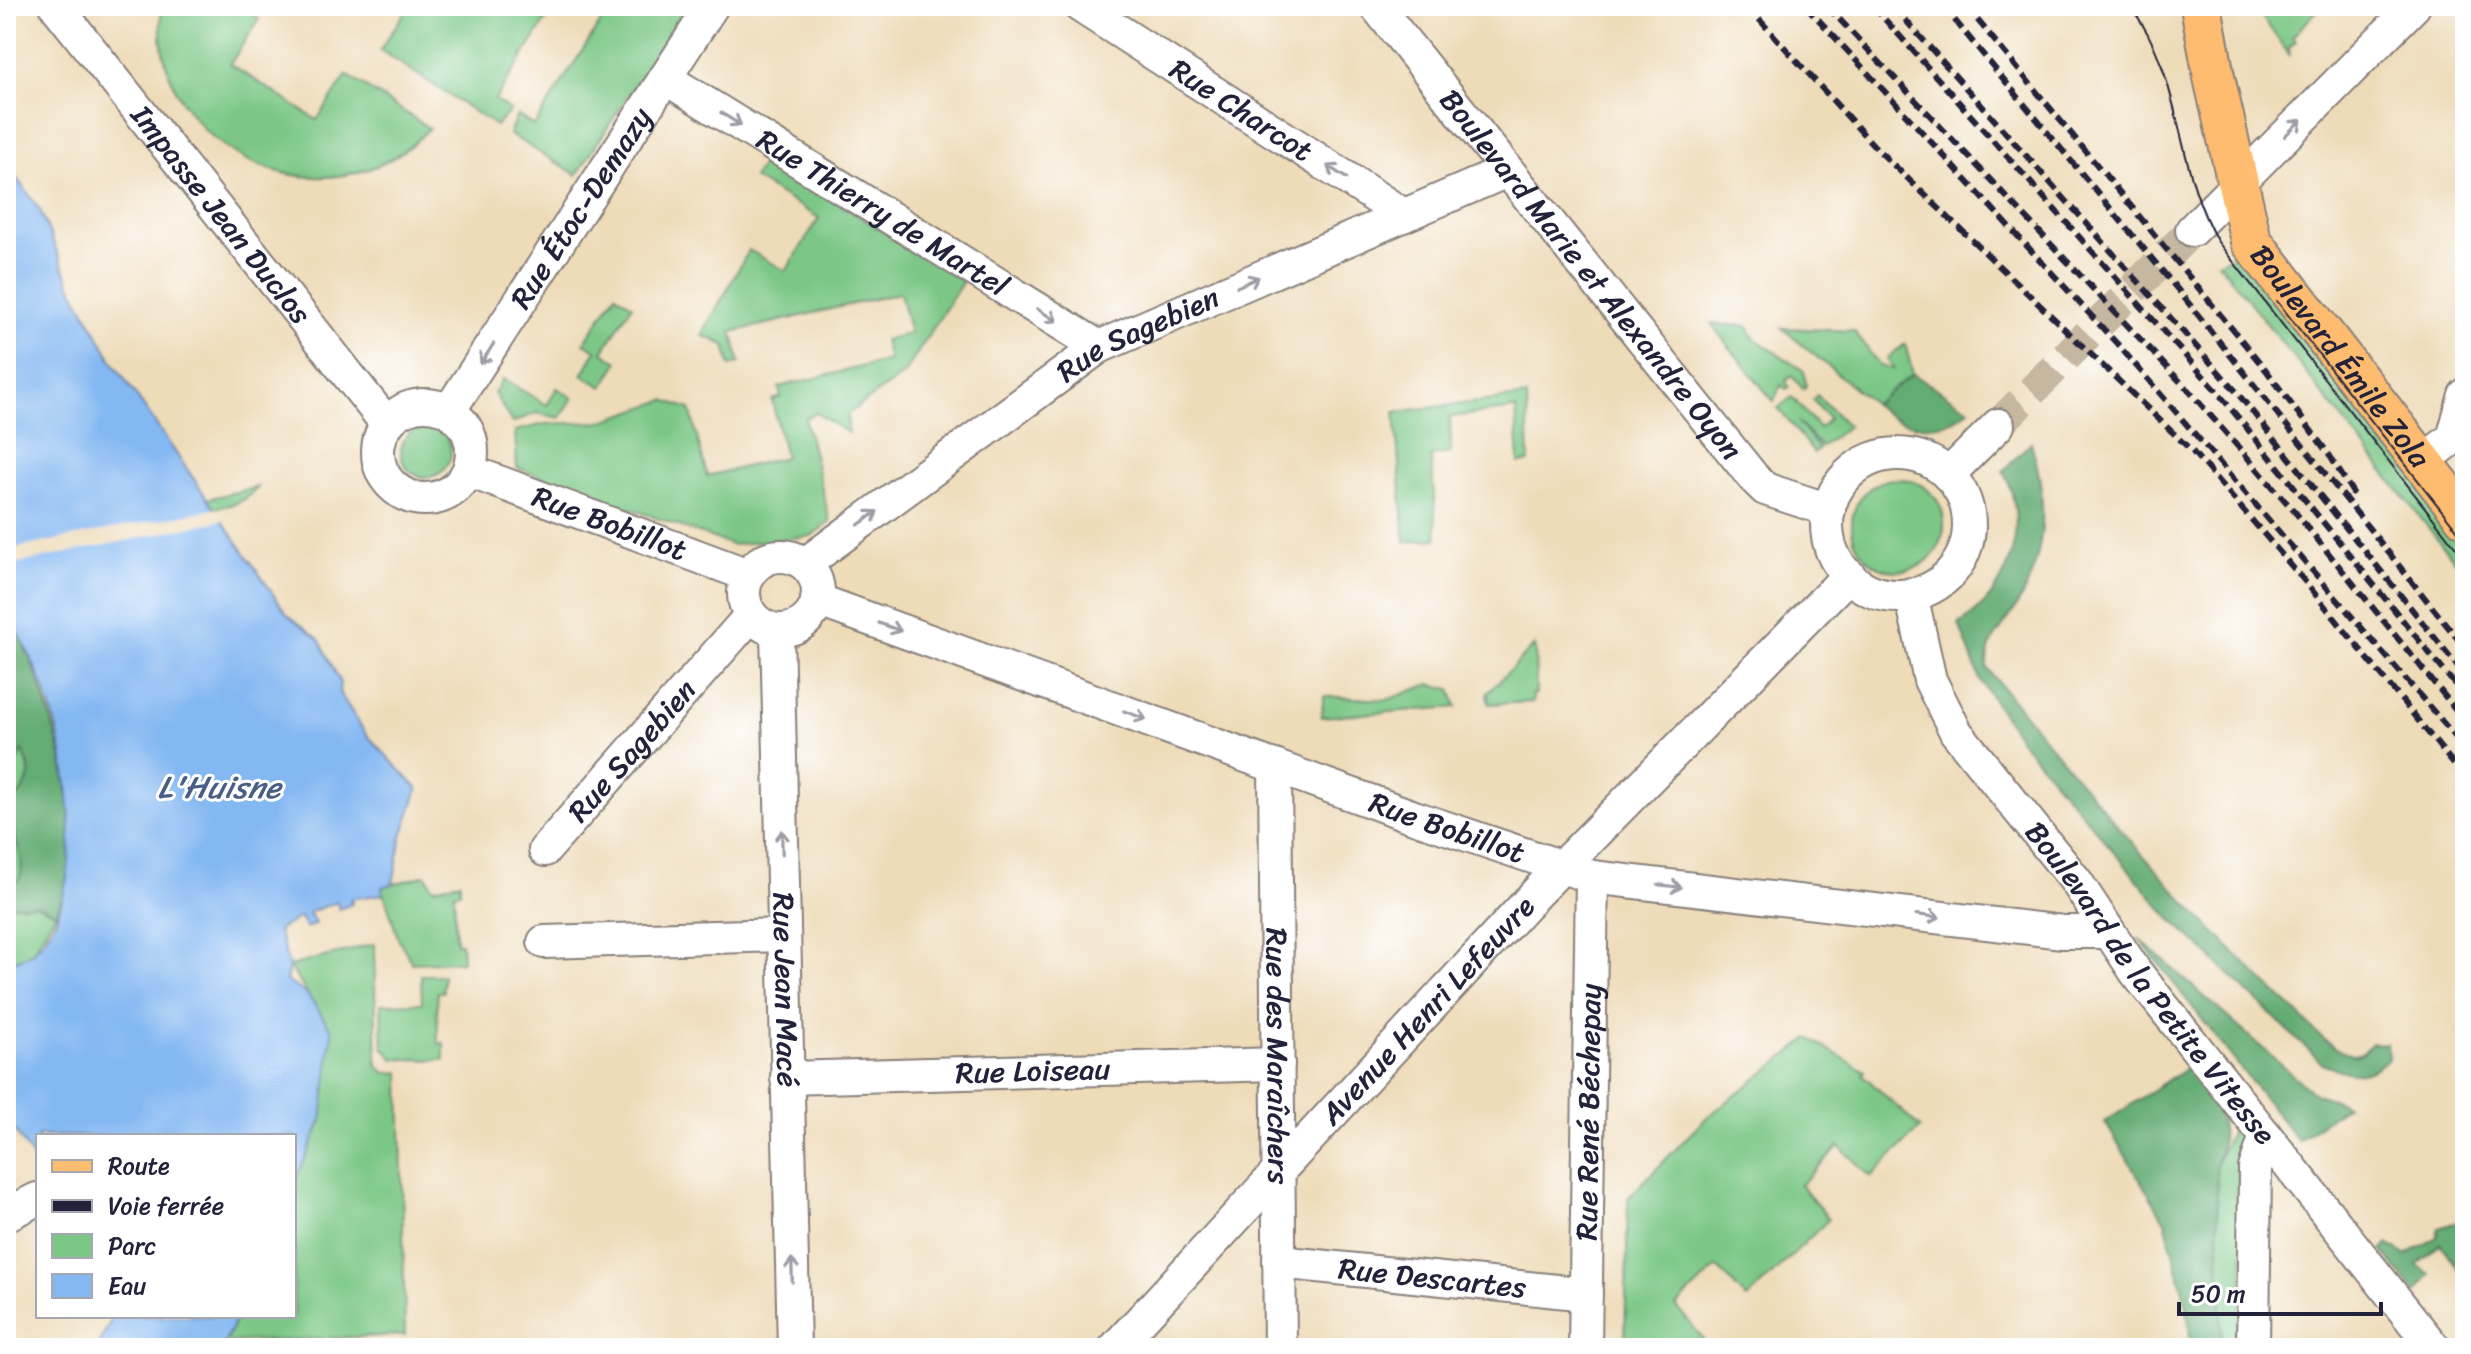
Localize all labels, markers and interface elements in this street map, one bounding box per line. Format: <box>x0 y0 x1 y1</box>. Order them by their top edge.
street label: Rue Charcot <box>1158 43 1324 177</box>
street label: Boulevard Marie et Alexandre Oyon <box>1425 77 1757 472</box>
street label: Impasse Jean Duclos <box>116 92 326 337</box>
street label: Rue Étoc-Demazy <box>495 96 667 320</box>
one-way arrow <box>719 112 742 128</box>
street label: Rue Thierry de Martel <box>746 114 1021 313</box>
one-way arrow <box>2283 119 2302 138</box>
one-way arrow <box>1326 164 1349 180</box>
street label: Boulevard Émile Zola <box>2236 232 2446 481</box>
street label: Rue Sagebien <box>1044 271 1228 397</box>
one-way arrow <box>1235 274 1260 289</box>
one-way arrow <box>1035 307 1058 323</box>
one-way arrow <box>478 342 495 364</box>
street label: Rue Bobillot <box>524 470 695 577</box>
one-way arrow <box>856 510 878 526</box>
one-way arrow <box>877 620 902 635</box>
street label: Rue Sagebien <box>553 666 711 835</box>
one-way arrow <box>1122 709 1147 723</box>
water label: L'Huisne <box>158 759 284 816</box>
street label: Rue Bobillot <box>1361 776 1532 880</box>
street label: Boulevard de la Petite Vitesse <box>2010 809 2291 1157</box>
one-way arrow <box>774 829 790 856</box>
one-way arrow <box>1657 879 1682 894</box>
street label: Avenue Henri Lefeuvre <box>1306 883 1549 1139</box>
street label: Rue Jean Macé <box>756 892 815 1088</box>
one-way arrow <box>1914 909 1941 924</box>
street label: Rue des Maraîchers <box>1249 927 1306 1185</box>
street label: Rue René Béchepay <box>1560 983 1617 1241</box>
street label: Rue Loiseau <box>955 1042 1111 1100</box>
legend <box>36 1134 296 1318</box>
text: Route <box>108 1145 170 1187</box>
text: Voie ferrée <box>108 1185 224 1227</box>
text: Parc <box>108 1225 156 1267</box>
street label: Rue Descartes <box>1336 1241 1529 1315</box>
one-way arrow <box>784 1257 800 1284</box>
text: Eau <box>108 1265 146 1307</box>
scale bar <box>2179 1266 2381 1316</box>
text: 50 m <box>2191 1273 2246 1315</box>

